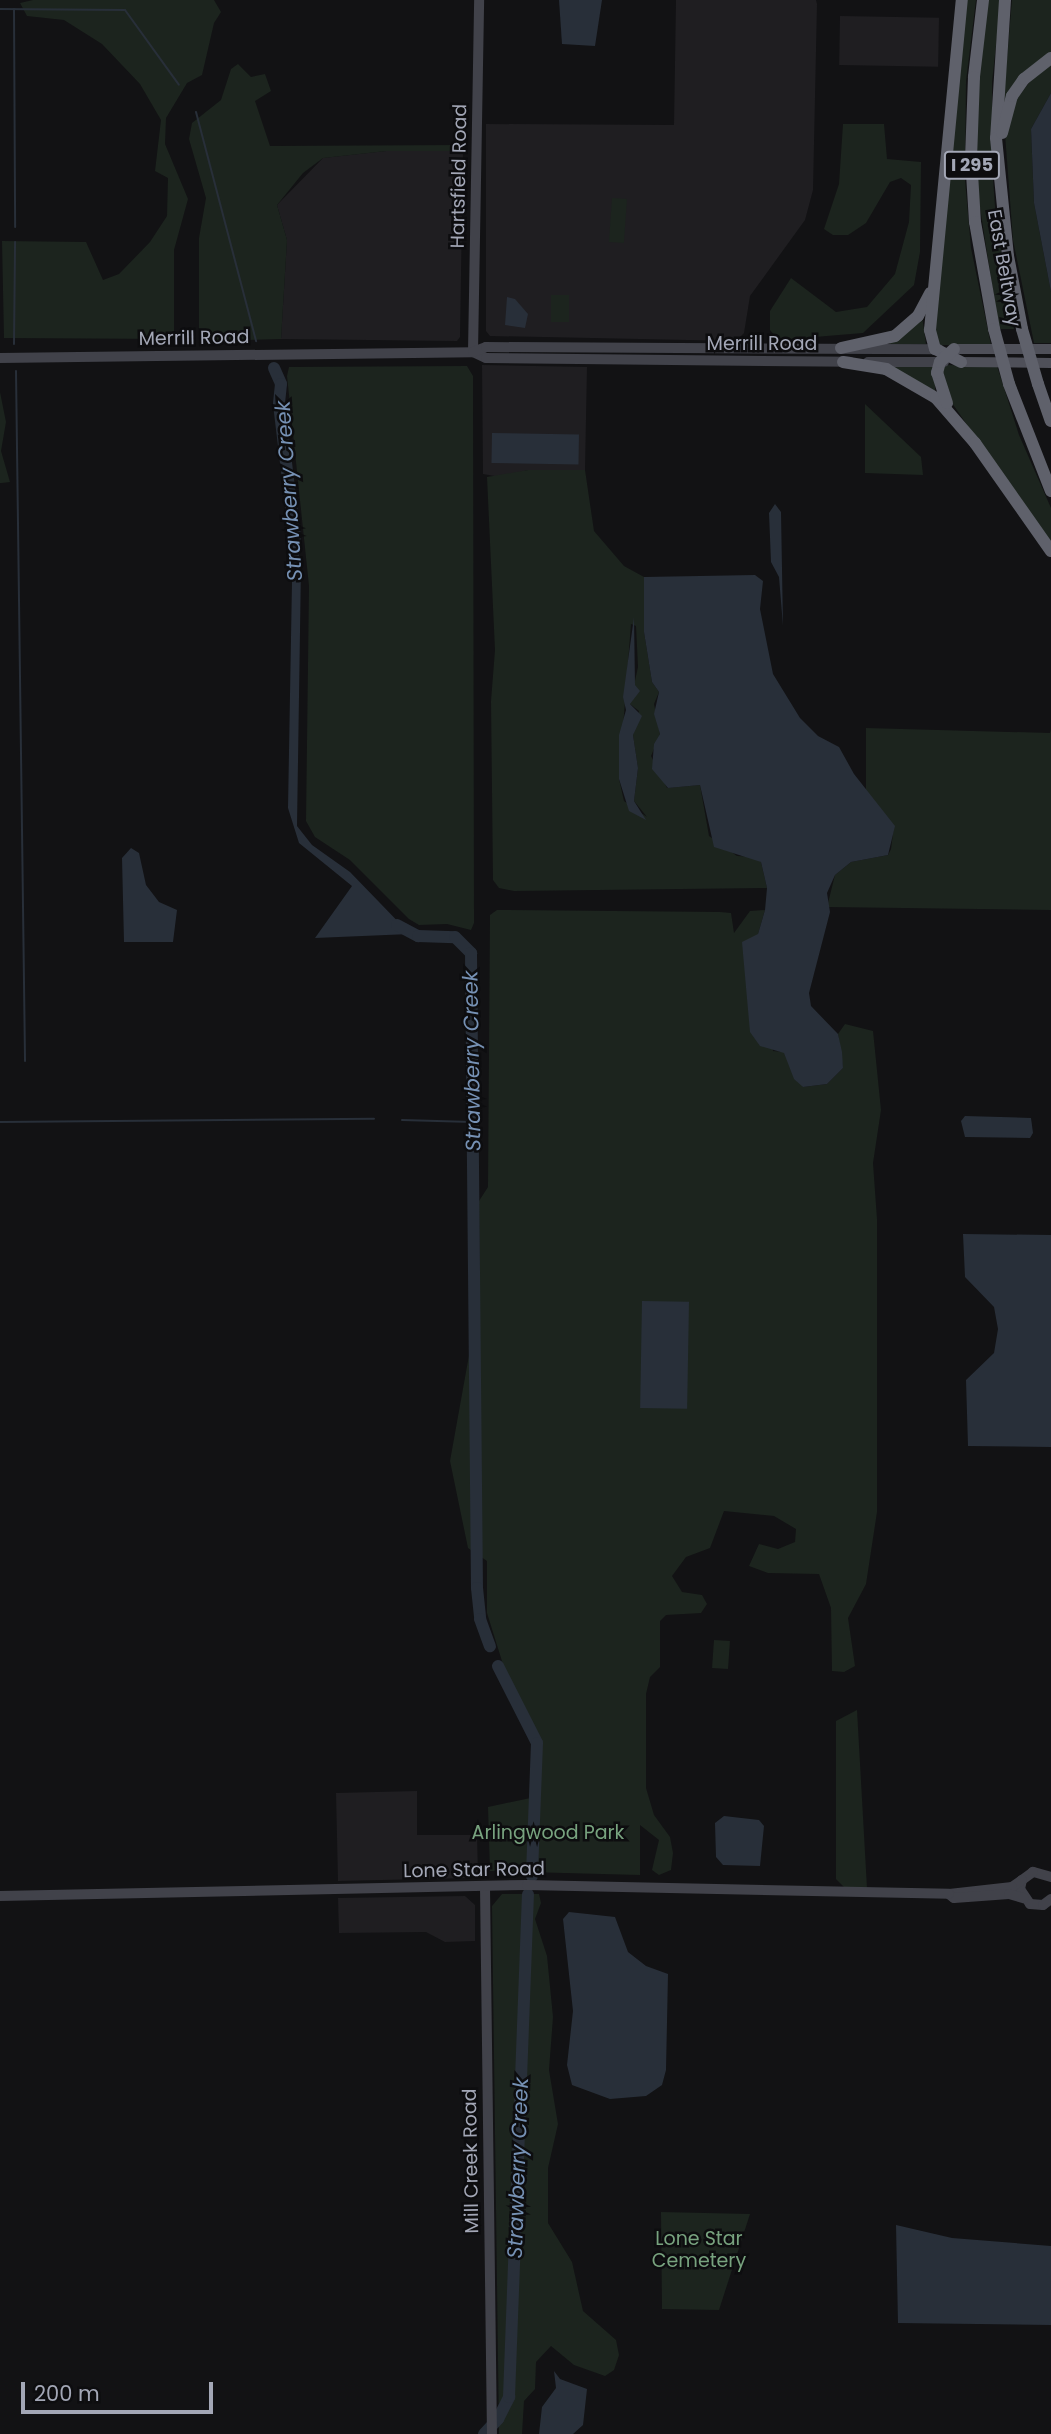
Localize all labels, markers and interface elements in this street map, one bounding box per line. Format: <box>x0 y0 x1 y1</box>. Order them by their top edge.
street label: Hartsfield Road <box>446 104 472 248</box>
road number: I 295 <box>942 150 1002 180</box>
street label: East Beltway <box>982 208 1026 328</box>
street label: Merrill Road <box>138 326 250 350</box>
street label: Merrill Road <box>707 333 817 355</box>
water label: Strawberry Creek <box>270 400 308 582</box>
water label: Strawberry Creek <box>458 970 486 1152</box>
park label: Arlingwood Park <box>472 1822 624 1844</box>
street label: Lone Star Road <box>403 1857 545 1883</box>
water label: Strawberry Creek <box>502 2077 534 2259</box>
street label: Mill Creek Road <box>458 2088 484 2234</box>
park label: Lone Star Cemetery <box>652 2228 746 2272</box>
scale bar <box>24 2368 217 2412</box>
text: 200 m <box>34 2379 100 2408</box>

